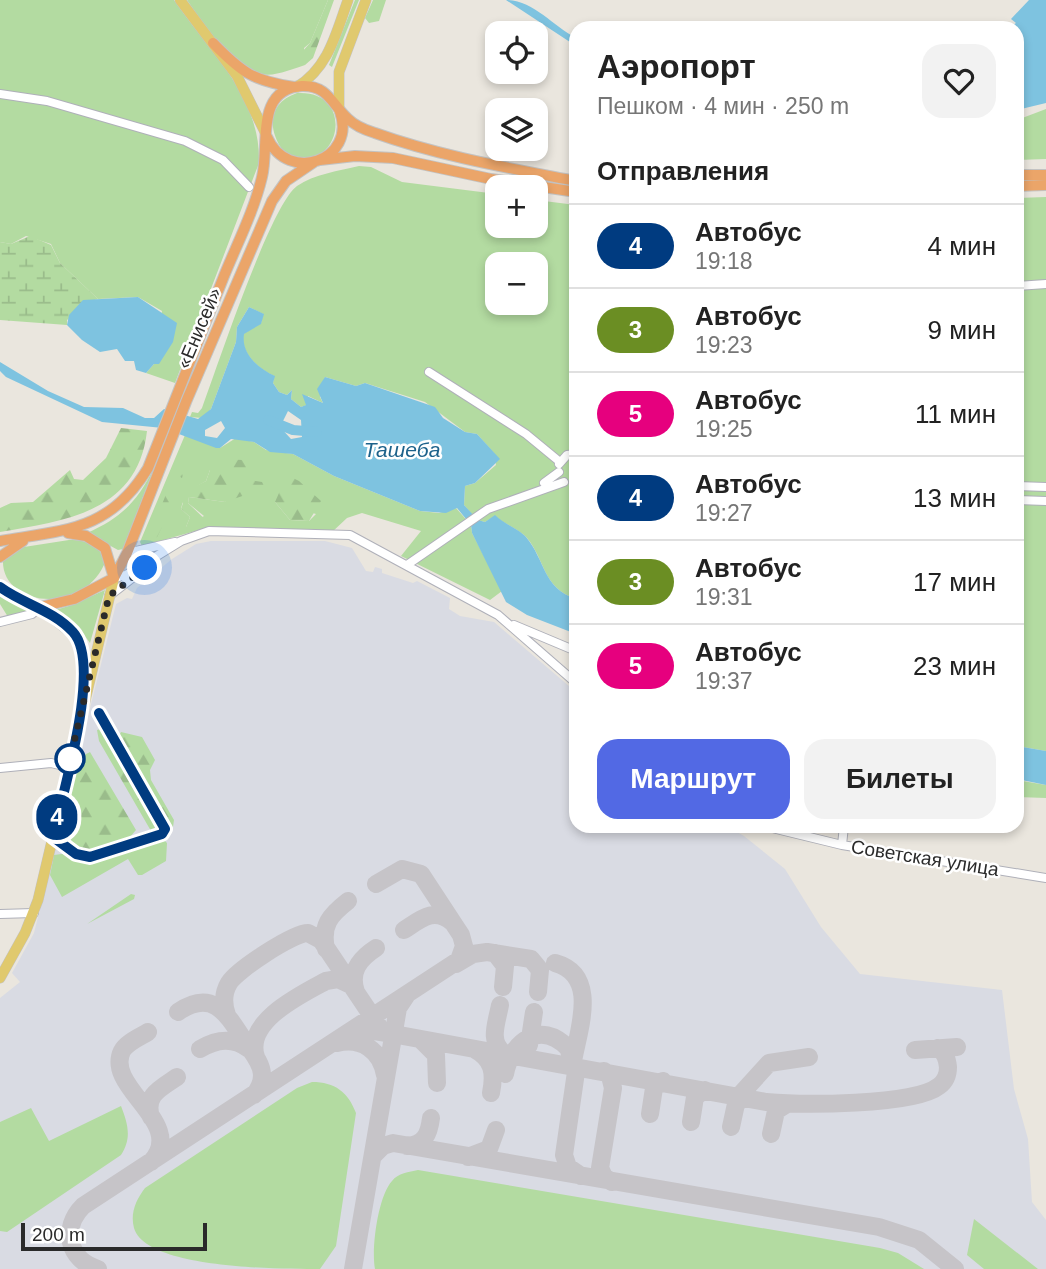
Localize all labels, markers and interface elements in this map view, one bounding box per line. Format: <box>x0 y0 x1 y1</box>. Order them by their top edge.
map controls <box>485 21 548 315</box>
button: locate <box>485 21 548 84</box>
button: heart <box>922 44 996 118</box>
text: Аэропорт <box>597 48 756 85</box>
text: Пешком · 4 мин · 250 m <box>597 93 849 119</box>
button: layers <box>485 98 548 161</box>
text: Отправления <box>597 156 769 186</box>
button: + <box>485 175 548 238</box>
text: Автобус <box>695 217 802 247</box>
text: 4 мин <box>928 231 996 261</box>
text: 4 <box>629 232 642 259</box>
text: 19:18 <box>695 248 753 274</box>
button: − <box>485 252 548 315</box>
street label: «Енисей» <box>173 285 225 371</box>
text: Автобус <box>695 301 802 331</box>
text: 9 мин <box>928 315 996 345</box>
text: 3 <box>629 316 642 343</box>
text: 19:23 <box>695 332 753 358</box>
text: Автобус <box>695 385 802 415</box>
text: 11 мин <box>915 399 996 429</box>
text: 5 <box>629 400 642 427</box>
text: 19:25 <box>695 416 753 442</box>
water label: Ташеба <box>364 438 440 461</box>
text: Автобус <box>695 469 802 499</box>
text: 13 мин <box>913 483 996 513</box>
text: 4 <box>629 484 642 511</box>
text: 19:27 <box>695 500 753 526</box>
your location <box>127 550 162 585</box>
text: Автобус <box>695 553 802 583</box>
text: 17 мин <box>913 567 996 597</box>
text: 3 <box>629 568 642 595</box>
text: 19:31 <box>695 584 753 610</box>
text: Автобус <box>695 637 802 667</box>
text: 23 мин <box>913 651 996 681</box>
text: 5 <box>629 652 642 679</box>
text: 19:37 <box>695 668 753 694</box>
button: Маршрут <box>597 739 790 819</box>
button: Билеты <box>804 739 996 819</box>
unlabelled marker <box>55 744 85 774</box>
line badge: 4 <box>34 794 80 840</box>
text: 4 <box>50 803 64 830</box>
street label: Советская улица <box>850 836 1001 880</box>
scale bar <box>21 1220 206 1252</box>
text: 200 m <box>32 1224 85 1245</box>

